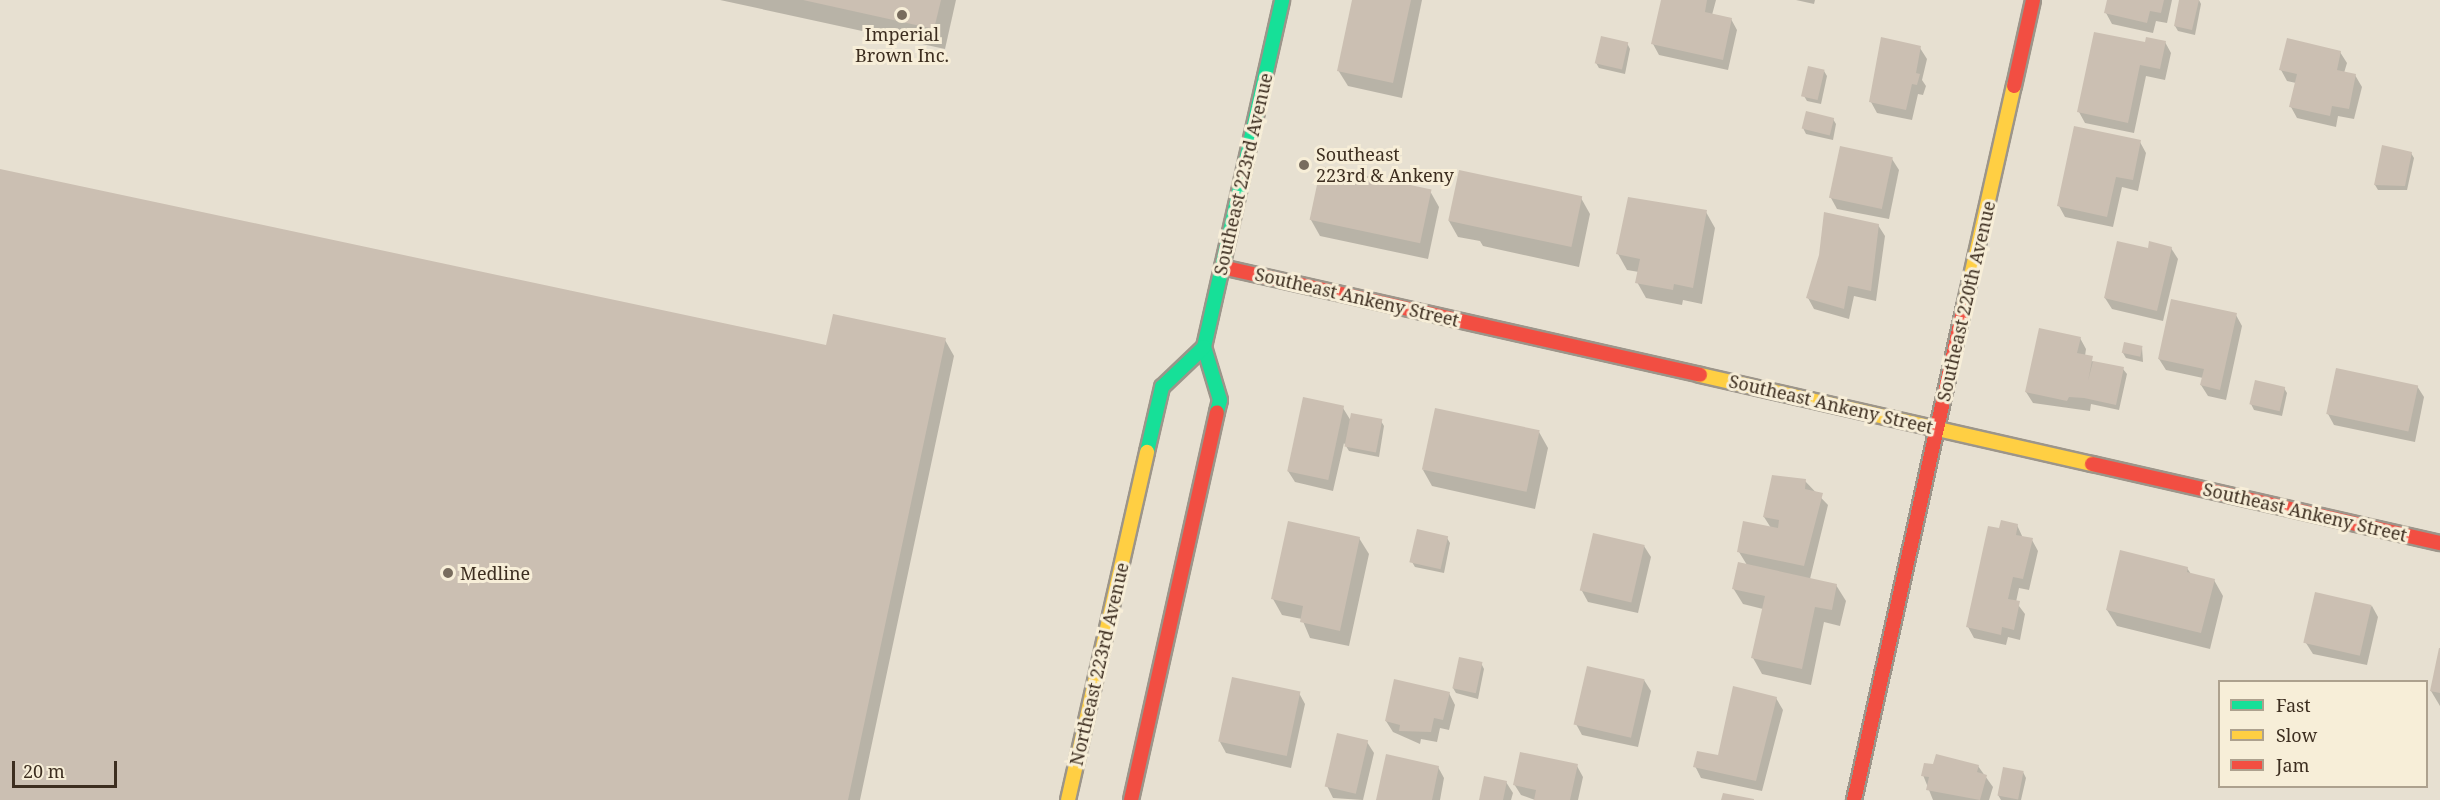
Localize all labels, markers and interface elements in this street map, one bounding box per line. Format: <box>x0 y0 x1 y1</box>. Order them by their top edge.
marker: Imperial Brown Inc. <box>895 8 909 22</box>
place label: Imperial Brown Inc. <box>855 24 949 66</box>
street label: Southeast 223rd Avenue <box>1209 71 1277 277</box>
place label: Southeast 223rd & Ankeny <box>1316 144 1454 186</box>
marker: Southeast 223rd & Ankeny <box>1297 158 1311 172</box>
street label: Southeast 220th Avenue <box>1932 199 2000 403</box>
street label: Southeast Ankeny Street <box>1253 263 1461 331</box>
street label: Southeast Ankeny Street <box>1727 370 1935 438</box>
street label: Southeast Ankeny Street <box>2201 478 2409 546</box>
street label: Northeast 223rd Avenue <box>1065 560 1133 768</box>
place label: Medline <box>460 562 530 584</box>
marker: Medline <box>441 566 455 580</box>
legend <box>2218 680 2428 788</box>
text: Fast <box>2276 693 2311 717</box>
text: Slow <box>2276 723 2317 747</box>
scale bar <box>15 749 120 787</box>
text: Jam <box>2276 753 2310 777</box>
text: 20 m <box>23 759 65 783</box>

